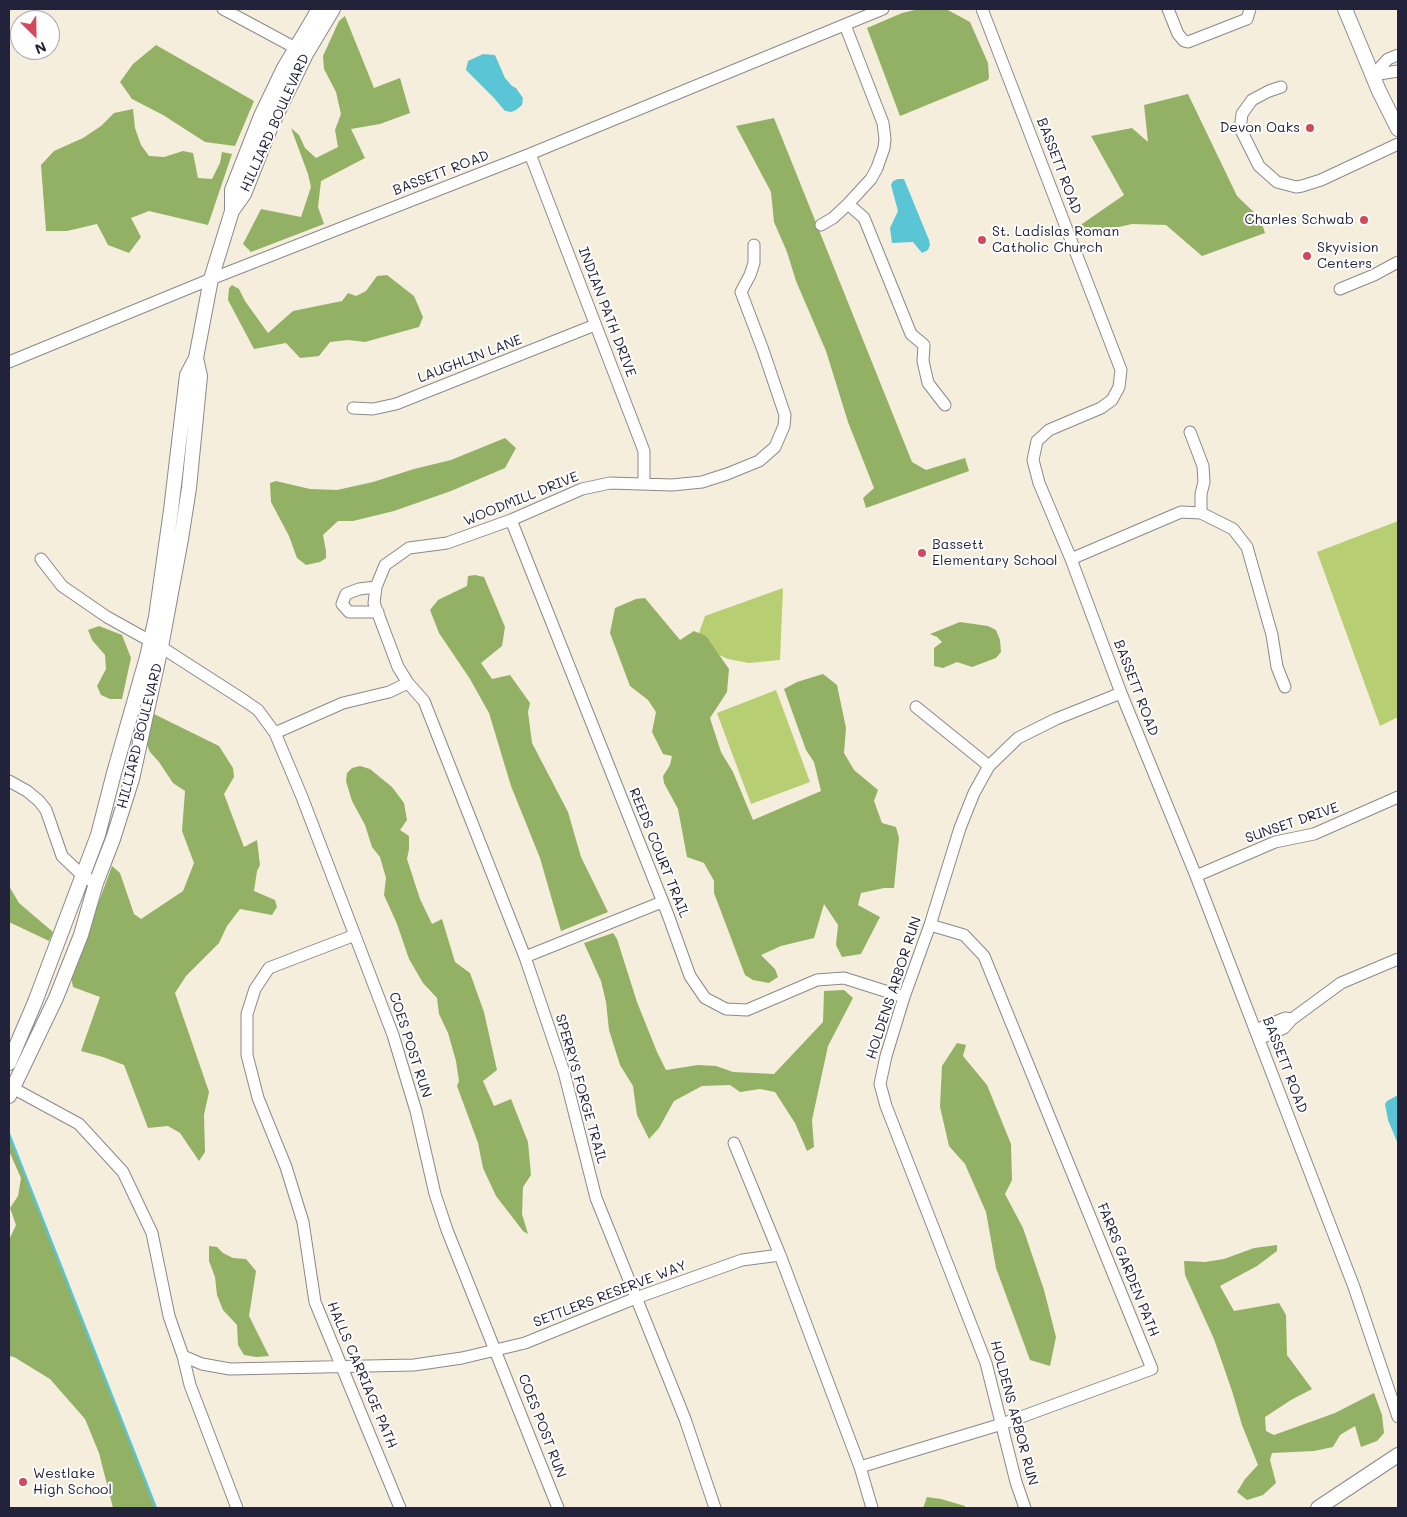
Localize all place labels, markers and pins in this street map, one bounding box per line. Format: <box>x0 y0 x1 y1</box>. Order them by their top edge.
place label: Devon Oaks <box>1220 120 1300 136</box>
marker: Devon Oaks <box>1304 122 1316 134</box>
place label: Charles Schwab <box>1244 212 1354 228</box>
marker: Charles Schwab <box>1358 214 1370 226</box>
place label: St. Ladislas Roman Catholic Church <box>992 224 1119 256</box>
marker: St. Ladislas Roman Catholic Church <box>976 234 988 246</box>
place label: Skyvision Centers <box>1317 240 1378 272</box>
marker: Skyvision Centers <box>1301 250 1313 262</box>
place label: Bassett Elementary School <box>932 537 1058 570</box>
marker: Bassett Elementary School <box>916 547 928 559</box>
place label: Westlake High School <box>33 1466 112 1498</box>
marker: Westlake High School <box>17 1476 29 1488</box>

